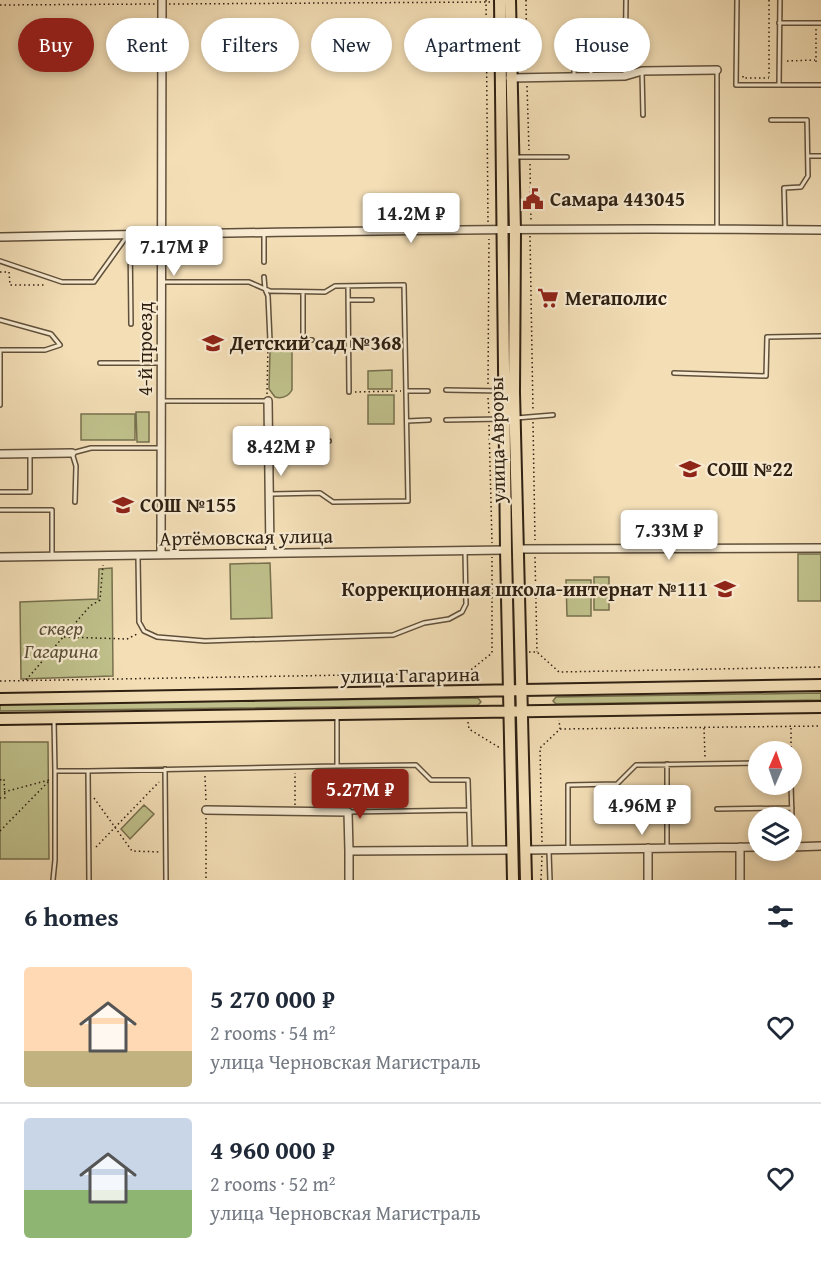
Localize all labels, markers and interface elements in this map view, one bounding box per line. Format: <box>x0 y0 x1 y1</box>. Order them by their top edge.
chip: Buy <box>18 18 94 72</box>
chip: Rent <box>106 18 189 72</box>
chip: Filters <box>201 18 299 72</box>
chip: New <box>311 18 392 72</box>
chip: Apartment <box>404 18 542 72</box>
chip: House <box>554 18 650 72</box>
place label: Самара 443045 <box>550 184 685 213</box>
public building icon: Самара 443045 <box>521 187 545 211</box>
pin: 14.2M ₽ <box>356 193 466 244</box>
text: 14.2M ₽ <box>377 198 445 227</box>
pin: 7.17M ₽ <box>119 226 229 277</box>
text: 7.17M ₽ <box>140 231 208 260</box>
place label: Мегаполис <box>565 283 667 312</box>
supermarket icon: Мегаполис <box>536 286 560 310</box>
street label: 4-й проезд <box>130 302 159 396</box>
place label: Детский сад №368 <box>229 328 402 357</box>
school or university icon: Детский сад №368 <box>201 331 225 355</box>
street label: улица Авроры <box>481 377 512 504</box>
pin: 8.42M ₽ <box>226 426 336 477</box>
text: 8.42M ₽ <box>247 431 315 460</box>
place label: СОШ №22 <box>707 454 793 483</box>
school or university icon: СОШ №22 <box>678 457 702 481</box>
place label: СОШ №155 <box>140 490 236 519</box>
school or university icon: СОШ №155 <box>111 493 135 517</box>
pin: 7.33M ₽ <box>614 510 724 561</box>
text: 7.33M ₽ <box>635 515 703 544</box>
street label: Артёмовская улица <box>159 520 333 553</box>
place label: Коррекционная школа-интернат №111 <box>341 574 708 603</box>
school or university icon: Коррекционная школа-интернат №111 <box>713 577 737 601</box>
park label: сквер Гагарина <box>23 613 99 665</box>
street label: улица Гагарина <box>339 659 480 690</box>
north arrow <box>748 741 802 795</box>
map controls <box>748 741 802 861</box>
pin: 5.27M ₽ <box>305 769 415 820</box>
text: 5.27M ₽ <box>326 774 394 803</box>
pin: 4.96M ₽ <box>587 785 697 836</box>
text: 4.96M ₽ <box>608 790 676 819</box>
button: layers <box>748 807 802 861</box>
text: 6 homes <box>24 897 119 936</box>
icon: filters <box>764 900 797 933</box>
text: 5 270 000 ₽ <box>210 979 335 1018</box>
icon: home <box>72 991 144 1063</box>
icon: heart <box>764 1011 797 1044</box>
text: 2 rooms · 54 m² <box>210 1018 336 1047</box>
text: улица Черновская Магистраль <box>210 1047 481 1076</box>
text: 4 960 000 ₽ <box>210 1130 335 1169</box>
icon: home <box>72 1142 144 1214</box>
icon: heart <box>764 1162 797 1195</box>
text: 2 rooms · 52 m² <box>210 1169 336 1198</box>
text: улица Черновская Магистраль <box>210 1198 481 1227</box>

